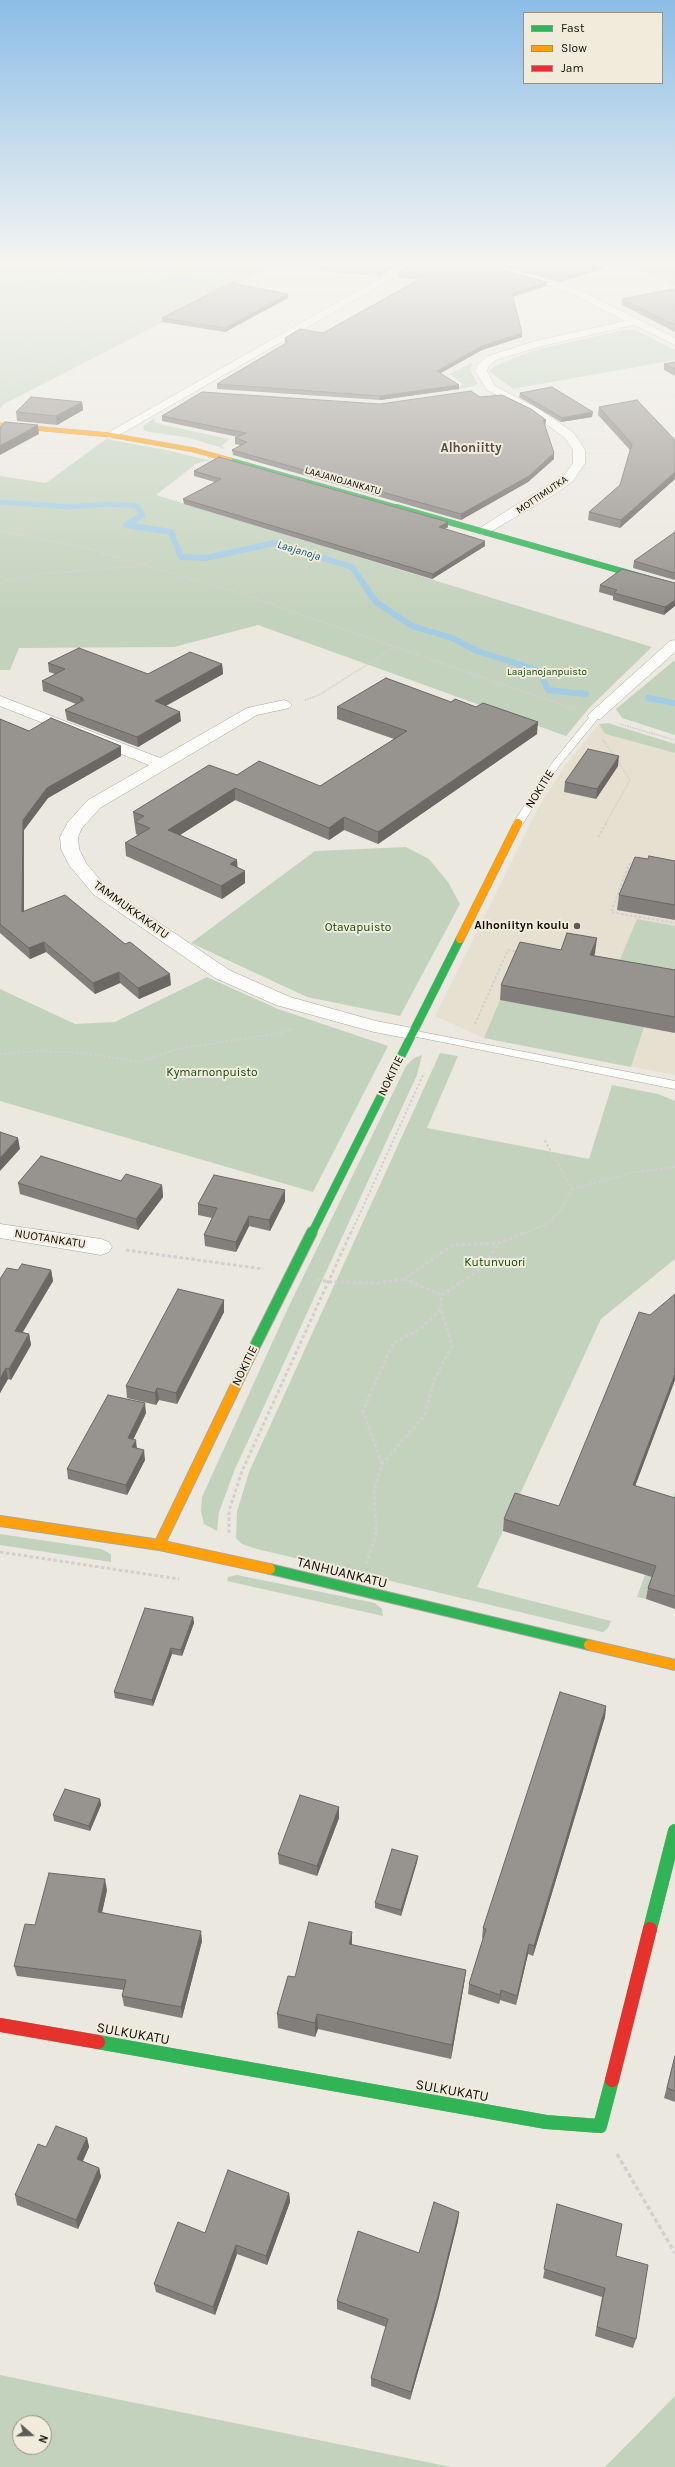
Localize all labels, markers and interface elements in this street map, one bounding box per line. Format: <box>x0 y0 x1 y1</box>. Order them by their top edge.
legend <box>523 12 663 84</box>
text: Fast <box>561 21 584 35</box>
text: Slow <box>561 41 587 55</box>
text: Jam <box>561 61 584 75</box>
district label: Alhoniitty <box>441 440 501 456</box>
street label: LAAJANOJANKATU <box>303 464 383 498</box>
street label: MOTTIMUTKA <box>514 473 570 517</box>
water label: Laajanoja <box>276 538 322 564</box>
park label: Laajanojanpuisto <box>507 666 587 678</box>
street label: NOKITIE <box>523 767 557 811</box>
street label: TAMMUKKAKATU <box>91 878 171 942</box>
place label: Alhoniityn koulu <box>474 919 569 933</box>
park label: Otavapuisto <box>325 921 391 935</box>
marker: Alhoniityn koulu <box>572 921 582 931</box>
street label: NOKITIE <box>375 1054 407 1098</box>
park label: Kymarnonpuisto <box>166 1066 258 1080</box>
street label: NUOTANKATU <box>13 1226 87 1252</box>
park label: Kutunvuori <box>464 1256 526 1270</box>
street label: NOKITIE <box>229 1344 261 1388</box>
street label: TANHUANKATU <box>295 1554 389 1592</box>
street label: SULKUKATU <box>95 2019 171 2049</box>
street label: SULKUKATU <box>414 2076 490 2106</box>
north arrow <box>12 2415 52 2455</box>
text: N <box>35 2433 50 2445</box>

